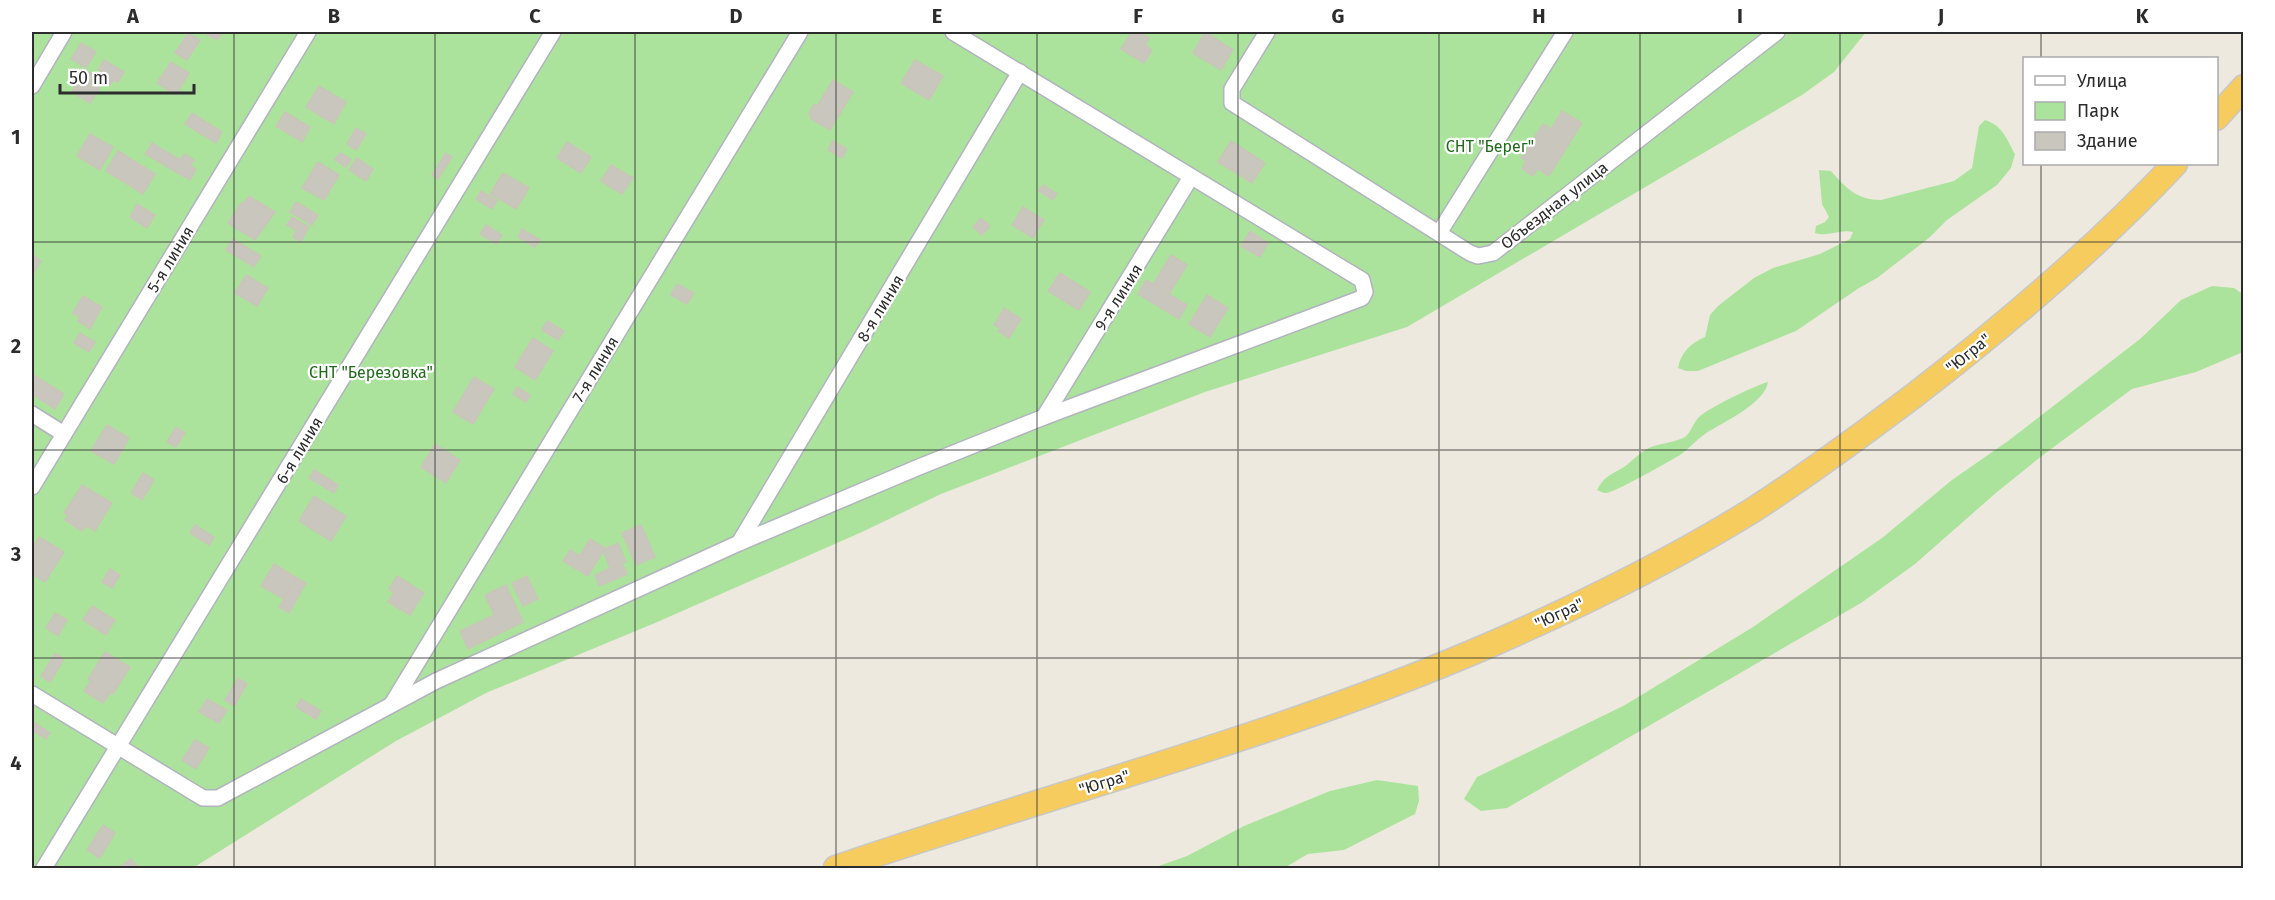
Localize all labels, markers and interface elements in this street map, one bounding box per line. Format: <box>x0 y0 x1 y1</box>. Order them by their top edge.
text: A <box>126 4 140 28</box>
text: B <box>328 4 340 28</box>
text: C <box>529 4 541 28</box>
text: D <box>729 4 743 28</box>
text: E <box>932 4 942 28</box>
text: F <box>1133 4 1143 28</box>
text: G <box>1332 4 1344 28</box>
text: H <box>1532 4 1546 28</box>
text: I <box>1737 4 1743 28</box>
text: J <box>1937 4 1944 28</box>
text: K <box>2136 4 2149 28</box>
scale bar <box>60 57 194 95</box>
legend <box>2023 57 2218 165</box>
text: 50 m <box>69 67 108 89</box>
text: Улица <box>2077 70 2127 92</box>
text: Парк <box>2077 100 2120 122</box>
text: 1 <box>11 125 21 149</box>
text: Здание <box>2077 130 2138 152</box>
park label: СНТ "Берег" <box>1446 137 1534 156</box>
street label: Объездная улица <box>1497 158 1612 253</box>
street label: 5-я линия <box>143 223 198 296</box>
street label: 9-я линия <box>1091 261 1146 334</box>
street label: 8-я линия <box>853 271 908 345</box>
street label: "Югра" <box>1942 330 1994 377</box>
street label: 7-я линия <box>568 333 622 405</box>
text: 2 <box>11 334 21 358</box>
park label: СНТ "Березовка" <box>309 363 433 382</box>
street label: 6-я линия <box>272 413 327 487</box>
text: 3 <box>10 542 21 566</box>
street label: "Югра" <box>1532 594 1587 633</box>
text: 4 <box>10 751 22 775</box>
street label: "Югра" <box>1077 766 1132 799</box>

